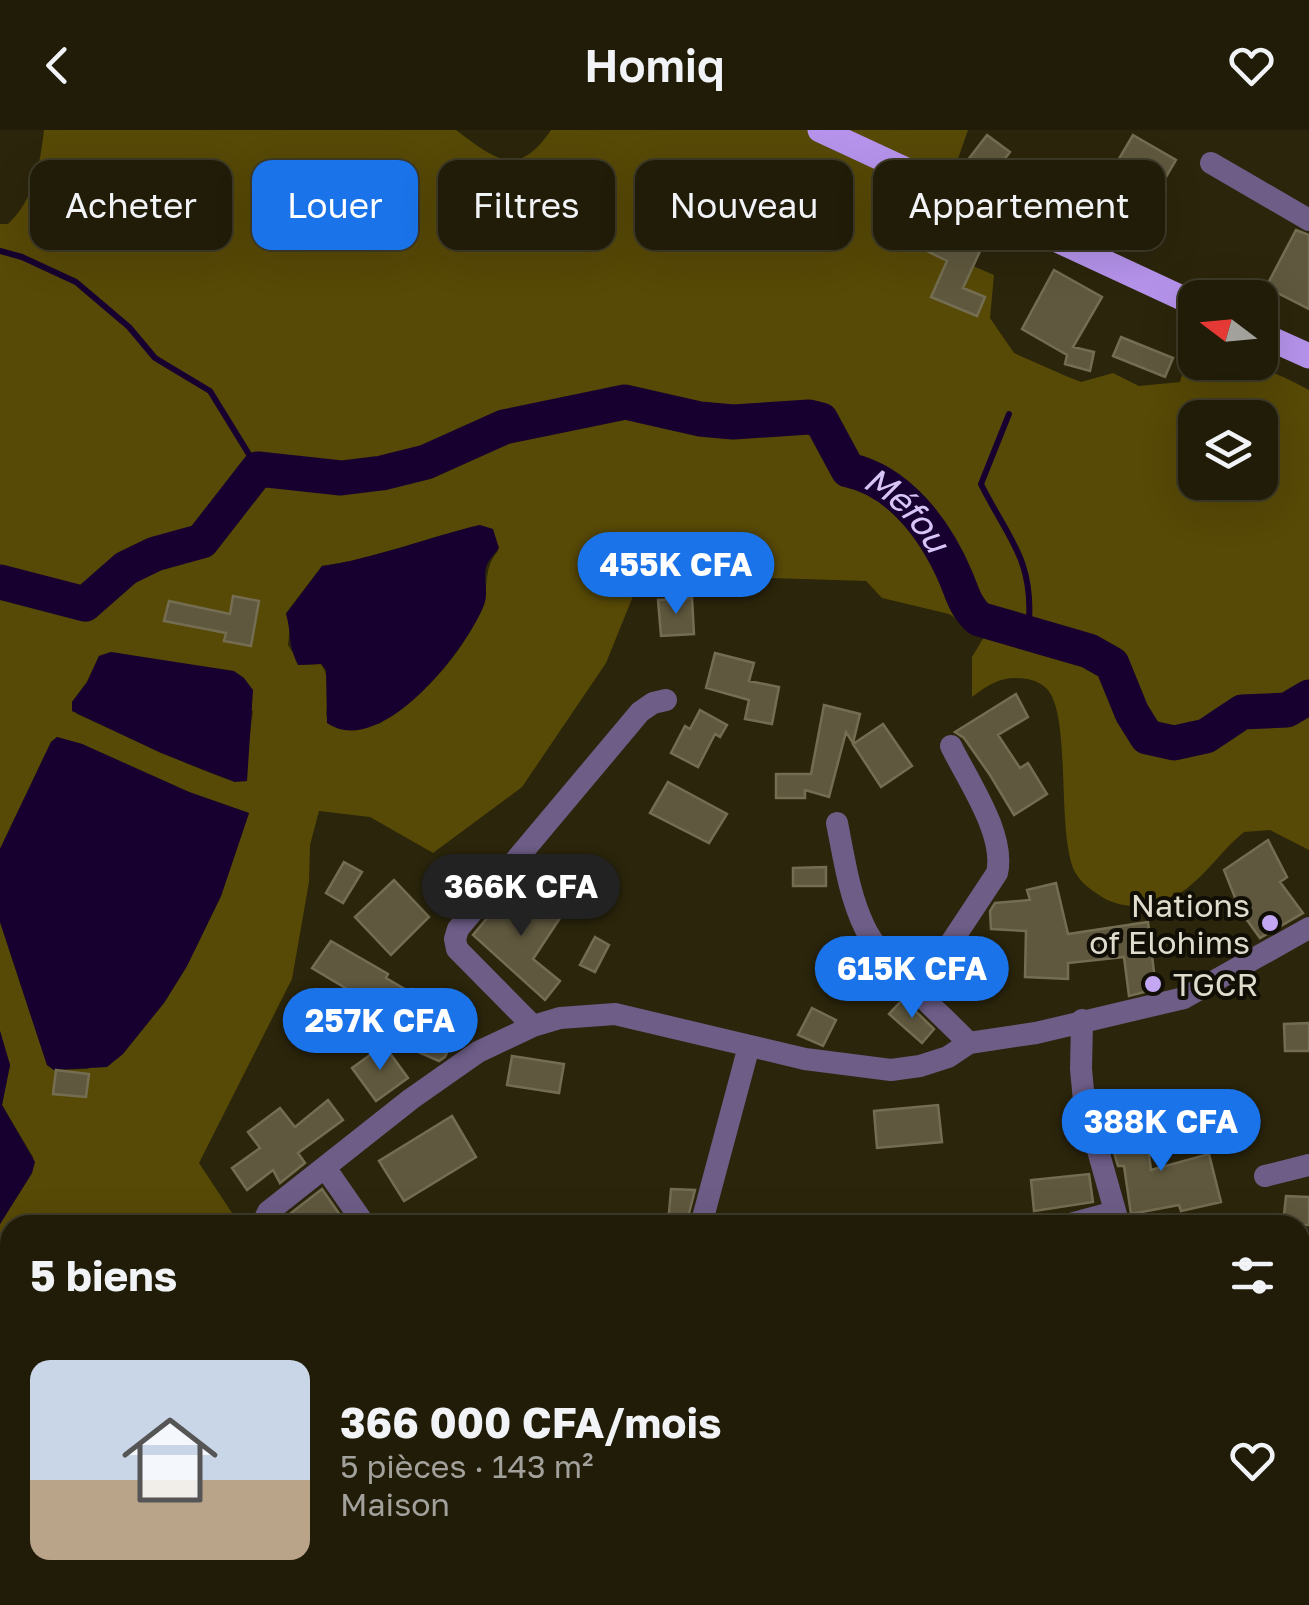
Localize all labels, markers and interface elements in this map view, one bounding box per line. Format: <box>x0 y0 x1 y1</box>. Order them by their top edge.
icon: back <box>30 38 85 93</box>
text: Homiq <box>584 38 725 92</box>
icon: heart <box>1224 38 1279 93</box>
chip: Acheter <box>30 160 232 250</box>
chip: Louer <box>252 160 418 250</box>
chip: Filtres <box>438 160 615 250</box>
chip: Nouveau <box>635 160 853 250</box>
chip: Appartement <box>873 160 1165 250</box>
north arrow <box>1178 280 1278 380</box>
map controls <box>1178 280 1278 500</box>
button: layers <box>1178 400 1278 500</box>
water label: Méfou <box>857 457 961 562</box>
pin: 455K CFA <box>573 532 779 617</box>
text: 455K CFA <box>599 545 753 583</box>
pin: 366K CFA <box>418 854 624 939</box>
text: 366K CFA <box>444 867 598 905</box>
place label: Nations of Elohims <box>1089 886 1250 961</box>
marker: Nations of Elohims <box>1259 912 1281 934</box>
pin: 615K CFA <box>809 936 1015 1021</box>
text: 615K CFA <box>837 949 987 987</box>
place label: TGCR <box>1173 965 1258 1003</box>
marker: TGCR <box>1142 973 1164 995</box>
pin: 257K CFA <box>277 988 483 1073</box>
text: 257K CFA <box>305 1001 455 1039</box>
pin: 388K CFA <box>1058 1089 1264 1174</box>
text: 388K CFA <box>1084 1102 1238 1140</box>
icon: filters <box>1225 1248 1280 1303</box>
text: 5 biens <box>30 1250 177 1300</box>
text: 366 000 CFA/mois <box>340 1397 722 1447</box>
icon: home <box>110 1400 230 1520</box>
icon: heart <box>1225 1433 1280 1488</box>
text: 5 pièces · 143 m² <box>340 1447 594 1485</box>
text: Maison <box>340 1485 450 1523</box>

